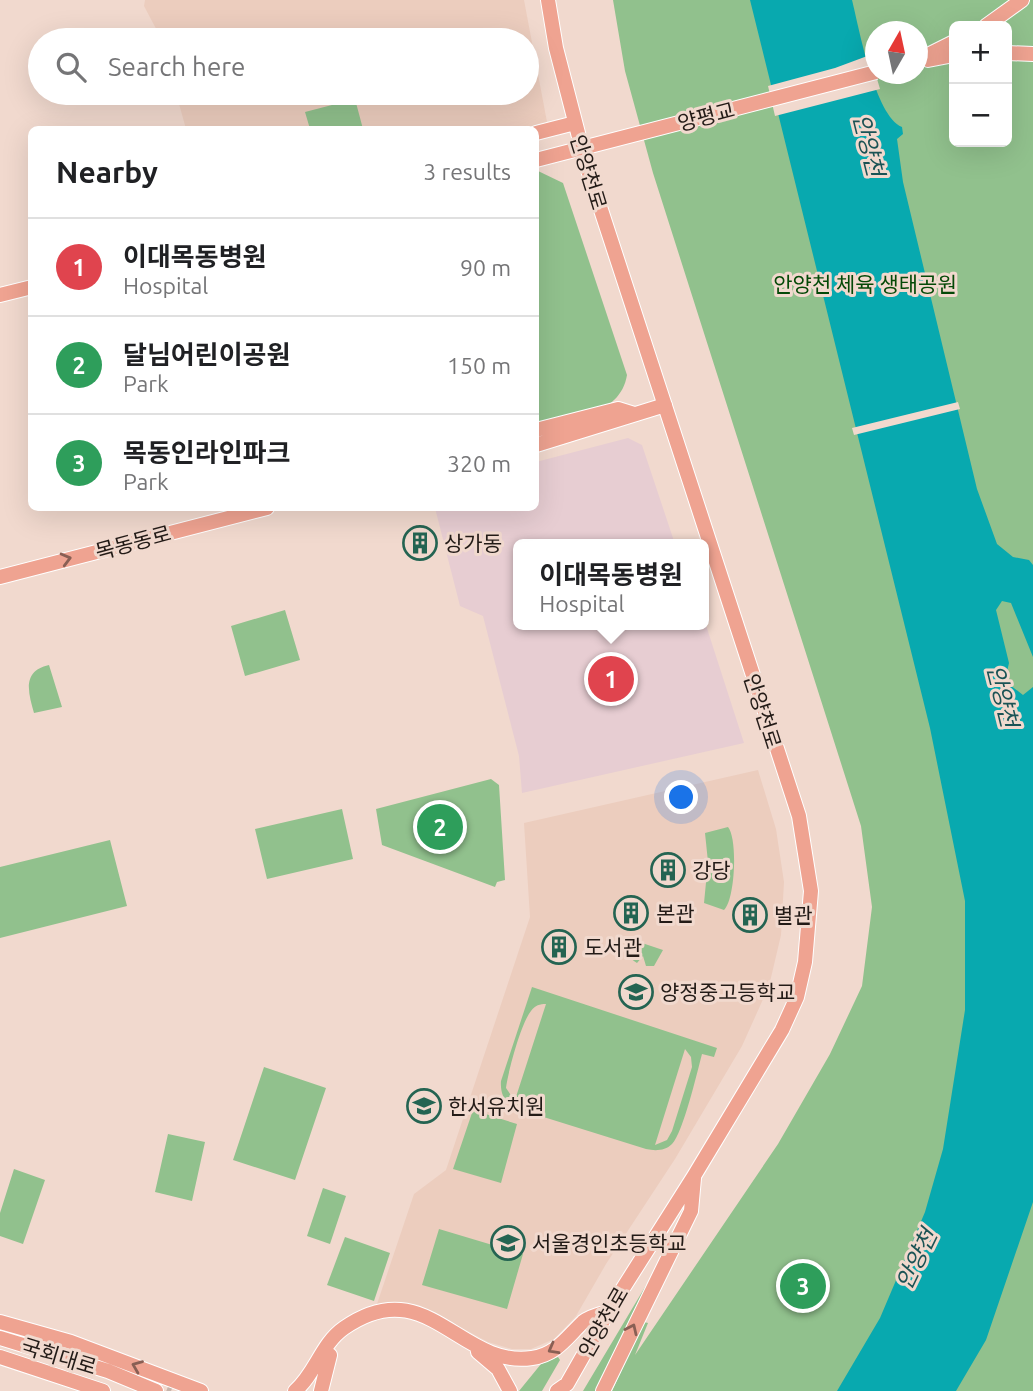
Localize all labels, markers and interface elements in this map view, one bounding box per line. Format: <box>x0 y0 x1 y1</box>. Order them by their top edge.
north arrow <box>865 21 928 84</box>
map controls <box>949 21 1012 147</box>
button: + <box>949 21 1012 84</box>
search box <box>28 28 539 105</box>
icon: search <box>52 48 90 86</box>
text: Search here <box>108 52 245 81</box>
button: − <box>949 84 1012 147</box>
street label: 양평교 <box>675 97 737 135</box>
water label: 안양천 <box>849 111 889 182</box>
street label: 안양천로 <box>566 132 612 212</box>
text: Nearby <box>56 155 158 189</box>
text: 3 results <box>423 159 511 184</box>
text: 이대목동병원 <box>123 242 267 271</box>
text: 1 <box>73 255 85 280</box>
text: 90 m <box>460 255 511 280</box>
park label: 안양천 체육 생태공원 <box>773 272 957 296</box>
text: Hospital <box>123 273 208 298</box>
text: 달님어린이공원 <box>123 340 290 369</box>
text: 2 <box>73 353 85 378</box>
text: 150 m <box>447 353 511 378</box>
text: Park <box>123 371 169 396</box>
text: 목동인라인파크 <box>123 438 290 467</box>
text: 3 <box>73 451 85 476</box>
text: 320 m <box>447 451 511 476</box>
text: Park <box>123 469 169 494</box>
street label: 목동동로 <box>93 520 173 564</box>
building icon: 상가동 <box>401 524 439 562</box>
place label: 상가동 <box>444 531 502 555</box>
popup <box>513 539 709 630</box>
one-way arrow <box>60 553 72 568</box>
text: 이대목동병원 <box>539 560 683 589</box>
text: Hospital <box>539 591 625 616</box>
pin: 1 <box>588 653 634 705</box>
water label: 안양천 <box>983 662 1023 733</box>
street label: 안양천로 <box>740 671 786 751</box>
your location <box>664 780 698 814</box>
pin: 2 <box>417 801 463 853</box>
building icon: 강당 <box>649 851 687 889</box>
place label: 강당 <box>692 858 731 882</box>
building icon: 본관 <box>612 894 650 932</box>
building icon: 별관 <box>731 896 769 934</box>
place label: 본관 <box>656 901 695 925</box>
place label: 별관 <box>774 903 813 927</box>
building icon: 도서관 <box>540 928 578 966</box>
place label: 도서관 <box>584 935 642 959</box>
school or university icon: 양정중고등학교 <box>617 973 655 1011</box>
place label: 양정중고등학교 <box>660 980 795 1004</box>
school or university icon: 한서유치원 <box>405 1087 443 1125</box>
place label: 한서유치원 <box>448 1094 545 1118</box>
water label: 안양천 <box>891 1222 942 1293</box>
school or university icon: 서울경인초등학교 <box>489 1224 527 1262</box>
place label: 서울경인초등학교 <box>532 1231 687 1255</box>
pin: 3 <box>780 1260 826 1312</box>
street label: 안양천로 <box>573 1283 633 1361</box>
one-way arrow <box>624 1324 638 1336</box>
street label: 국회대로 <box>19 1333 99 1379</box>
one-way arrow <box>547 1341 560 1354</box>
one-way arrow <box>132 1360 144 1374</box>

